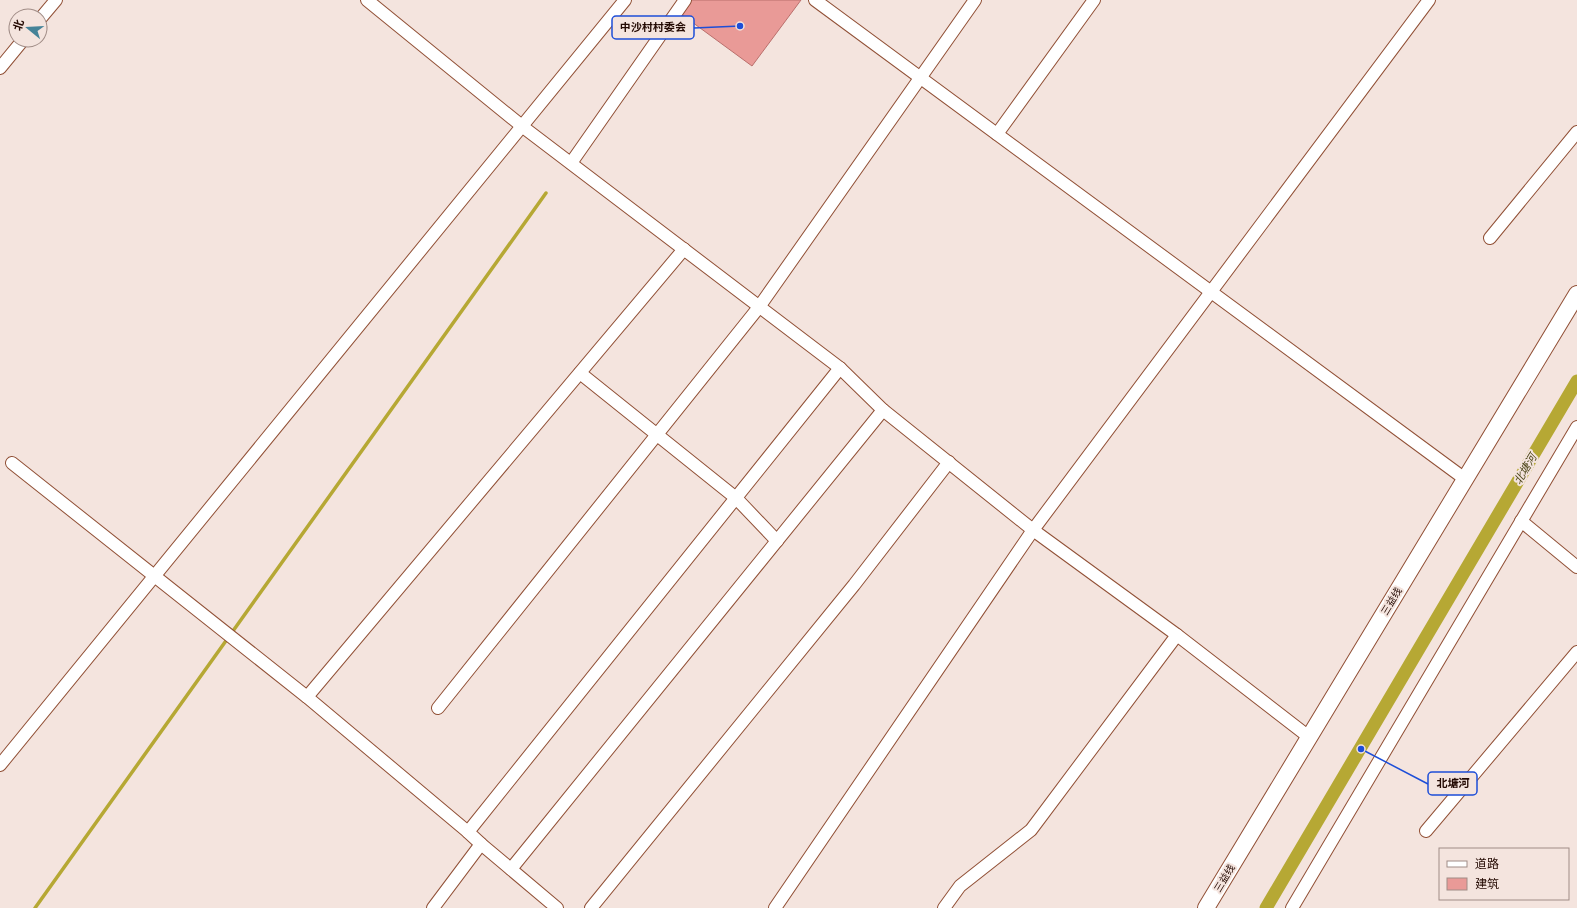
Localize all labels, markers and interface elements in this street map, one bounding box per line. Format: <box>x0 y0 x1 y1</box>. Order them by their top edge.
north arrow <box>8 8 48 48</box>
callout: 中沙村村委会 <box>612 16 694 39</box>
text: 北 <box>11 18 27 32</box>
text: 中沙村村委会 <box>620 21 686 34</box>
water label: 北塘河 <box>1511 450 1541 487</box>
street label: 三益线 <box>1379 586 1405 617</box>
callout: 北塘河 <box>1428 772 1477 795</box>
text: 北塘河 <box>1437 777 1470 790</box>
legend <box>1439 848 1569 900</box>
text: 道路 <box>1475 857 1499 871</box>
street label: 三益线 <box>1212 863 1238 894</box>
text: 建筑 <box>1475 877 1499 891</box>

